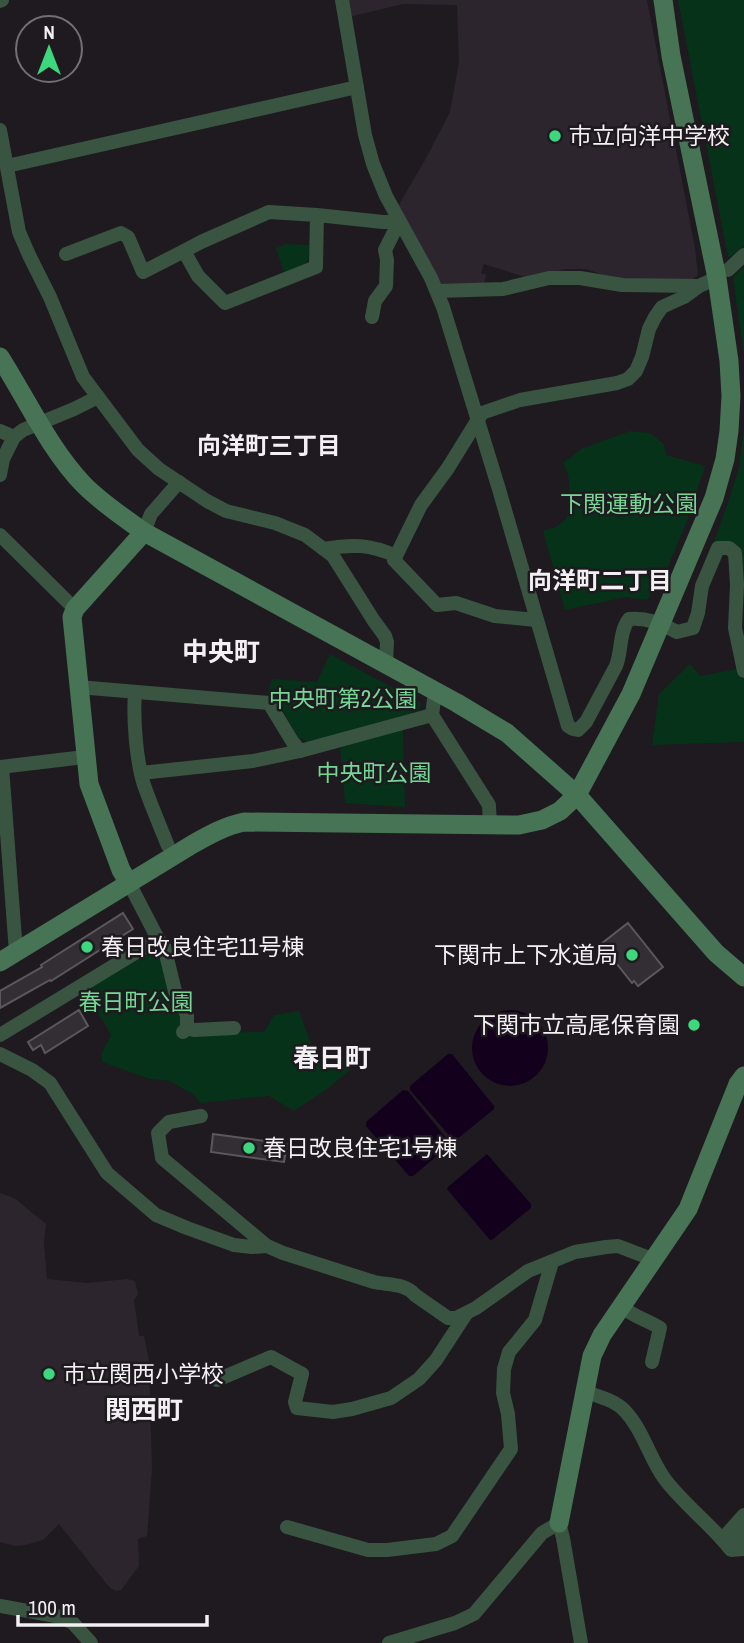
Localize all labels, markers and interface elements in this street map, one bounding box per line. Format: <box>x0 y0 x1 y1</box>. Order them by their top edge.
north arrow <box>14 14 84 84</box>
text: N <box>43 19 55 45</box>
place label: 市立向洋中学校 <box>569 120 730 151</box>
marker: 市立向洋中学校 <box>547 128 563 144</box>
district label: 向洋町三丁目 <box>197 429 341 461</box>
park label: 下関運動公園 <box>560 488 698 519</box>
district label: 向洋町二丁目 <box>528 564 672 596</box>
district label: 中央町 <box>182 634 260 669</box>
park label: 中央町第2公園 <box>269 683 417 714</box>
park label: 中央町公園 <box>317 757 432 788</box>
place label: 春日改良住宅11号棟 <box>101 931 305 962</box>
marker: 春日改良住宅11号棟 <box>79 939 95 955</box>
place label: 下関市上下水道局 <box>434 939 618 970</box>
marker: 下関市上下水道局 <box>624 947 640 963</box>
park label: 春日町公園 <box>79 986 194 1017</box>
place label: 下関市立高尾保育園 <box>473 1009 680 1040</box>
marker: 下関市立高尾保育園 <box>686 1017 702 1033</box>
district label: 春日町 <box>293 1040 371 1075</box>
place label: 春日改良住宅1号棟 <box>263 1132 458 1163</box>
marker: 春日改良住宅1号棟 <box>241 1140 257 1156</box>
place label: 市立関西小学校 <box>63 1358 224 1389</box>
marker: 市立関西小学校 <box>41 1366 57 1382</box>
district label: 関西町 <box>105 1392 183 1427</box>
scale bar <box>18 1584 206 1628</box>
text: 100 m <box>28 1593 76 1622</box>

